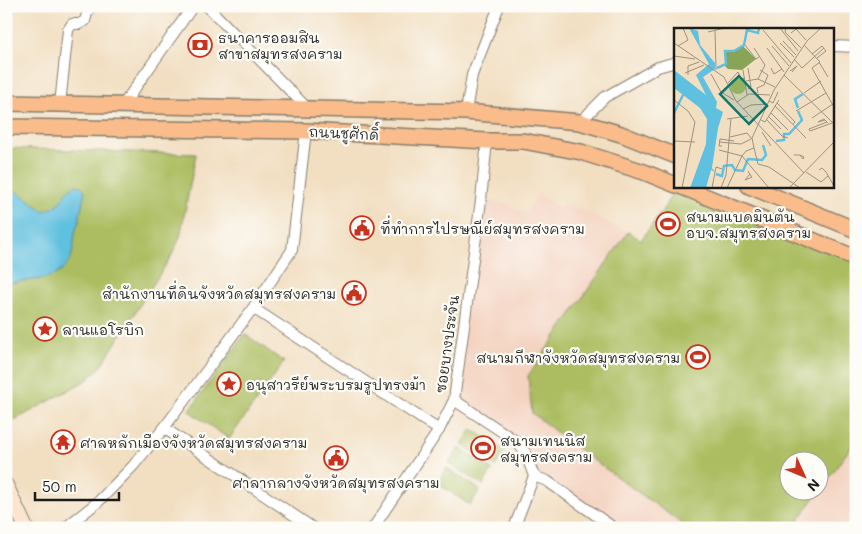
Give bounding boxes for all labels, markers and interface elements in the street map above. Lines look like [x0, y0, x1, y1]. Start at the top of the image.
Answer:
place label: ธนาคารออมสิน สาขาสมุทรสงคราม [218, 28, 342, 65]
inset map [674, 28, 834, 188]
bank icon: ธนาคารออมสิน สาขาสมุทรสงคราม [187, 32, 213, 58]
street label: ถนนชูศักดิ์ [308, 119, 380, 145]
place label: สนามแบดมินตัน อบจ.สมุทรสงคราม [686, 207, 811, 244]
sports icon: สนามแบดมินตัน อบจ.สมุทรสงคราม [655, 211, 681, 237]
public building icon: ที่ทำการไปรษณีย์สมุทรสงคราม [349, 215, 375, 241]
place label: ที่ทำการไปรษณีย์สมุทรสงคราม [380, 215, 585, 240]
place label: สำนักงานที่ดินจังหวัดสมุทรสงคราม [102, 280, 336, 305]
public building icon: สำนักงานที่ดินจังหวัดสมุทรสงคราม [341, 280, 367, 306]
street label: ซอยบางประจัน [431, 294, 463, 394]
place icon: ลานแอโรบิก [32, 316, 58, 342]
place label: ลานแอโรบิก [62, 320, 144, 339]
sports icon: สนามกีฬาจังหวัดสมุทรสงคราม [685, 344, 711, 370]
place label: สนามกีฬาจังหวัดสมุทรสงคราม [476, 348, 680, 369]
place icon: อนุสาวรีย์พระบรมรูปทรงม้า [216, 371, 242, 397]
place label: อนุสาวรีย์พระบรมรูปทรงม้า [246, 375, 426, 396]
temple icon: ศาลหลักเมืองจังหวัดสมุทรสงคราม [50, 429, 76, 455]
place label: สนามเทนนิส สมุทรสงคราม [500, 431, 592, 468]
place label: ศาลหลักเมืองจังหวัดสมุทรสงคราม [80, 433, 307, 454]
sports icon: สนามเทนนิส สมุทรสงคราม [470, 435, 496, 461]
public building icon: ศาลากลางจังหวัดสมุทรสงคราม [323, 445, 349, 471]
north arrow [780, 452, 830, 502]
scale bar [35, 469, 119, 501]
place label: ศาลากลางจังหวัดสมุทรสงคราม [232, 473, 440, 494]
text: N [803, 475, 824, 496]
text: 50 m [42, 476, 77, 496]

